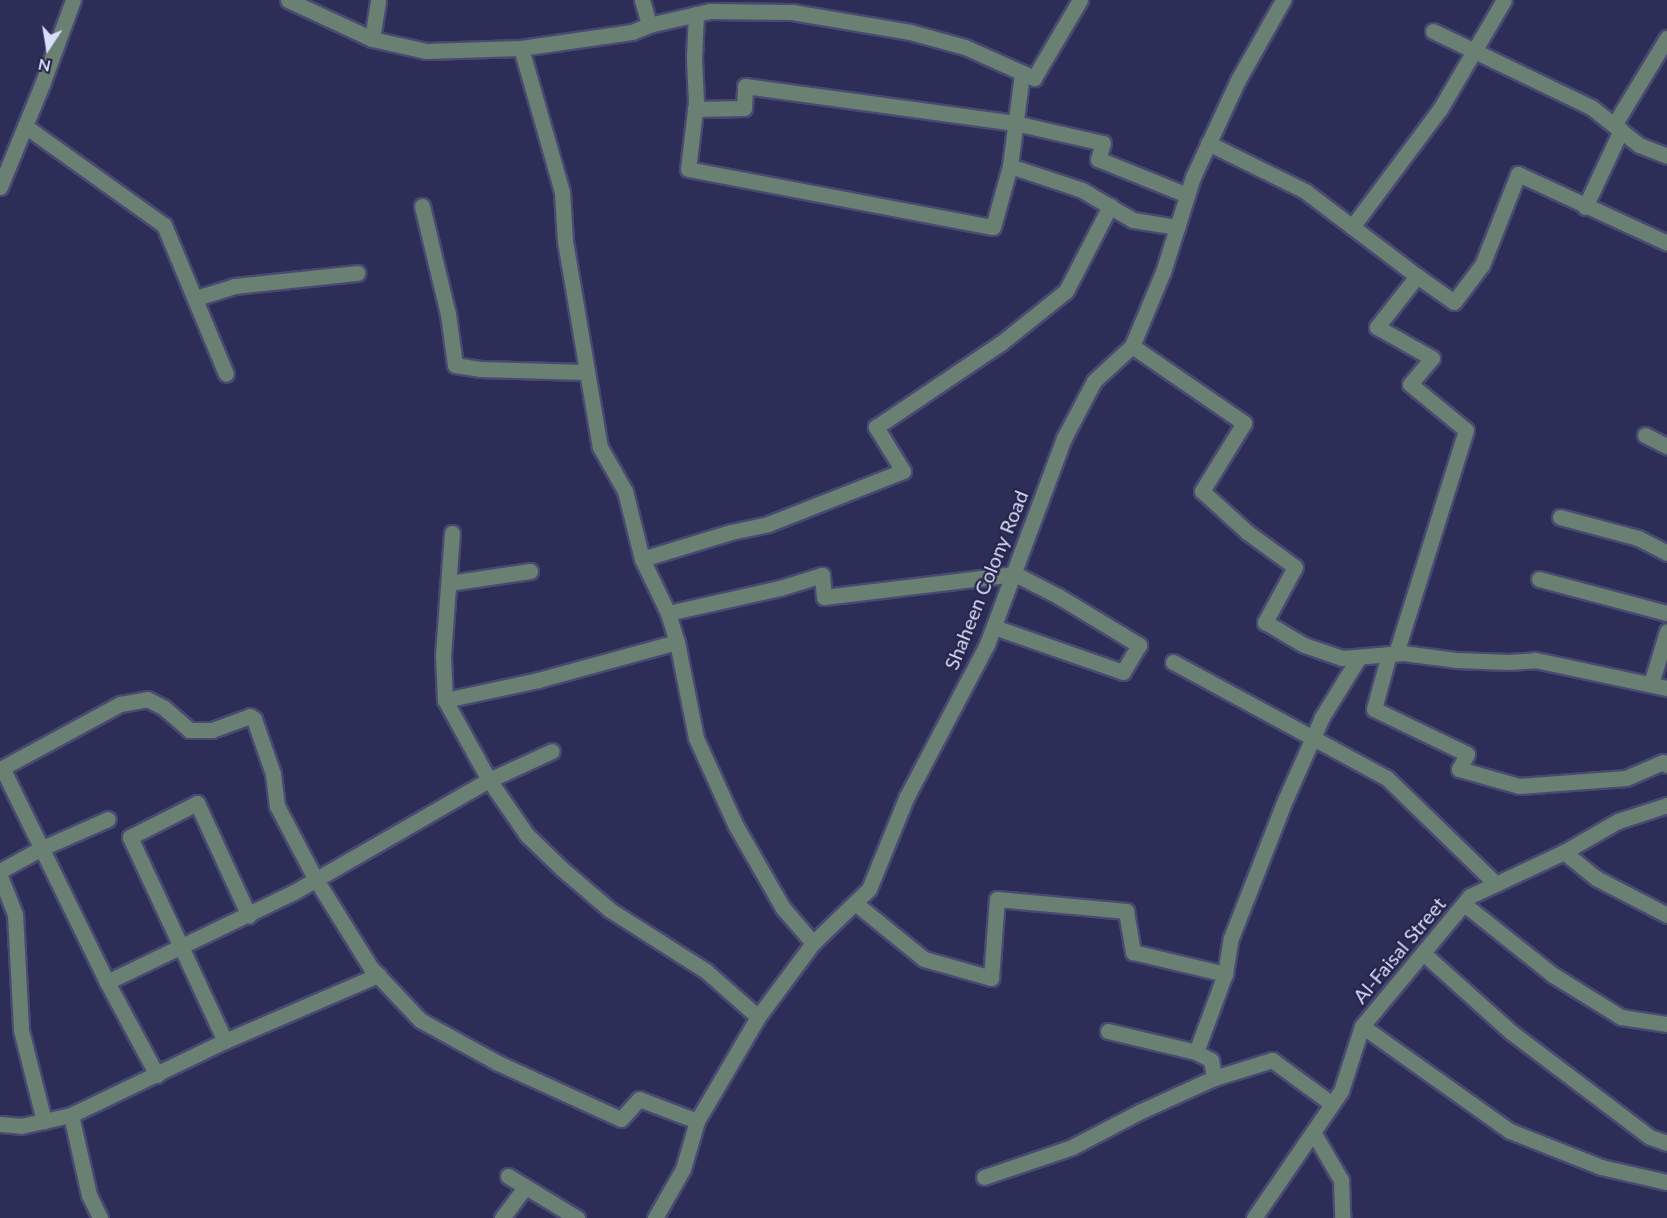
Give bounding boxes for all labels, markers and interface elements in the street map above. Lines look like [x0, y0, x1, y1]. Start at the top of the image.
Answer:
north arrow [18, 18, 78, 78]
text: N [36, 56, 52, 77]
street label: Shaheen Colony Road [939, 487, 1033, 673]
street label: Al-Faisal Street [1348, 892, 1450, 1008]

